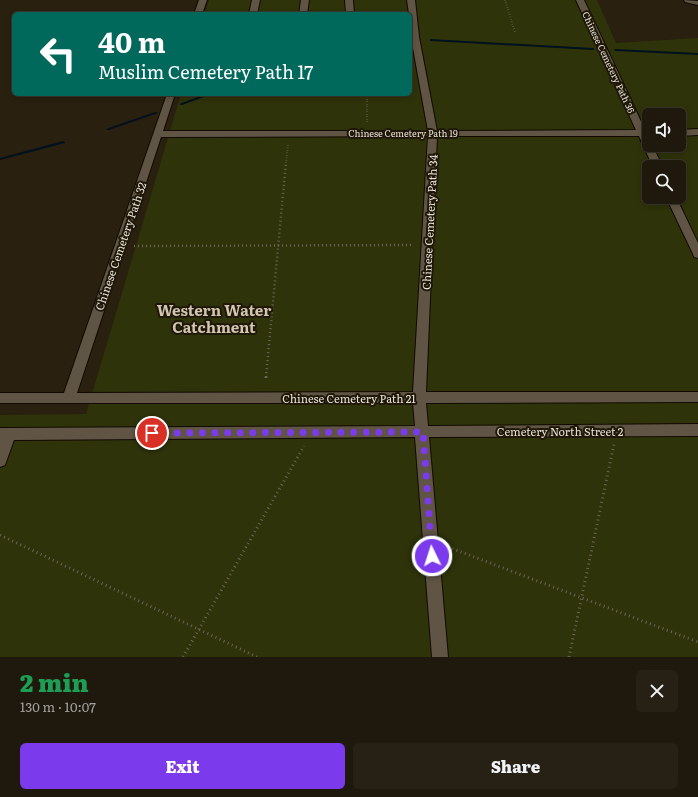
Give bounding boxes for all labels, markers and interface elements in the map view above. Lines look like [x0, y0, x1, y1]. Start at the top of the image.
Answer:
street label: Chinese Cemetery Path 36 [579, 9, 639, 115]
text: 40 m [98, 20, 166, 62]
icon: left [32, 28, 84, 80]
text: Muslim Cemetery Path 17 [98, 58, 313, 85]
map controls [642, 108, 686, 204]
button: sound [642, 108, 686, 152]
street label: Chinese Cemetery Path 19 [348, 126, 458, 140]
street label: Chinese Cemetery Path 34 [417, 154, 441, 290]
button: search [642, 160, 686, 204]
street label: Chinese Cemetery Path 32 [91, 179, 150, 312]
district label: Western Water Catchment [157, 298, 271, 338]
street label: Chinese Cemetery Path 21 [282, 390, 416, 406]
pin [135, 416, 169, 450]
icon: arrive [141, 422, 163, 444]
street label: Cemetery North Street 2 [497, 423, 624, 439]
position arrow [411, 535, 453, 577]
text: 2 min [20, 664, 89, 699]
button: close [636, 670, 678, 712]
text: 130 m · 10:07 [20, 697, 96, 716]
button: Exit [20, 743, 345, 789]
button: Share [353, 743, 678, 789]

